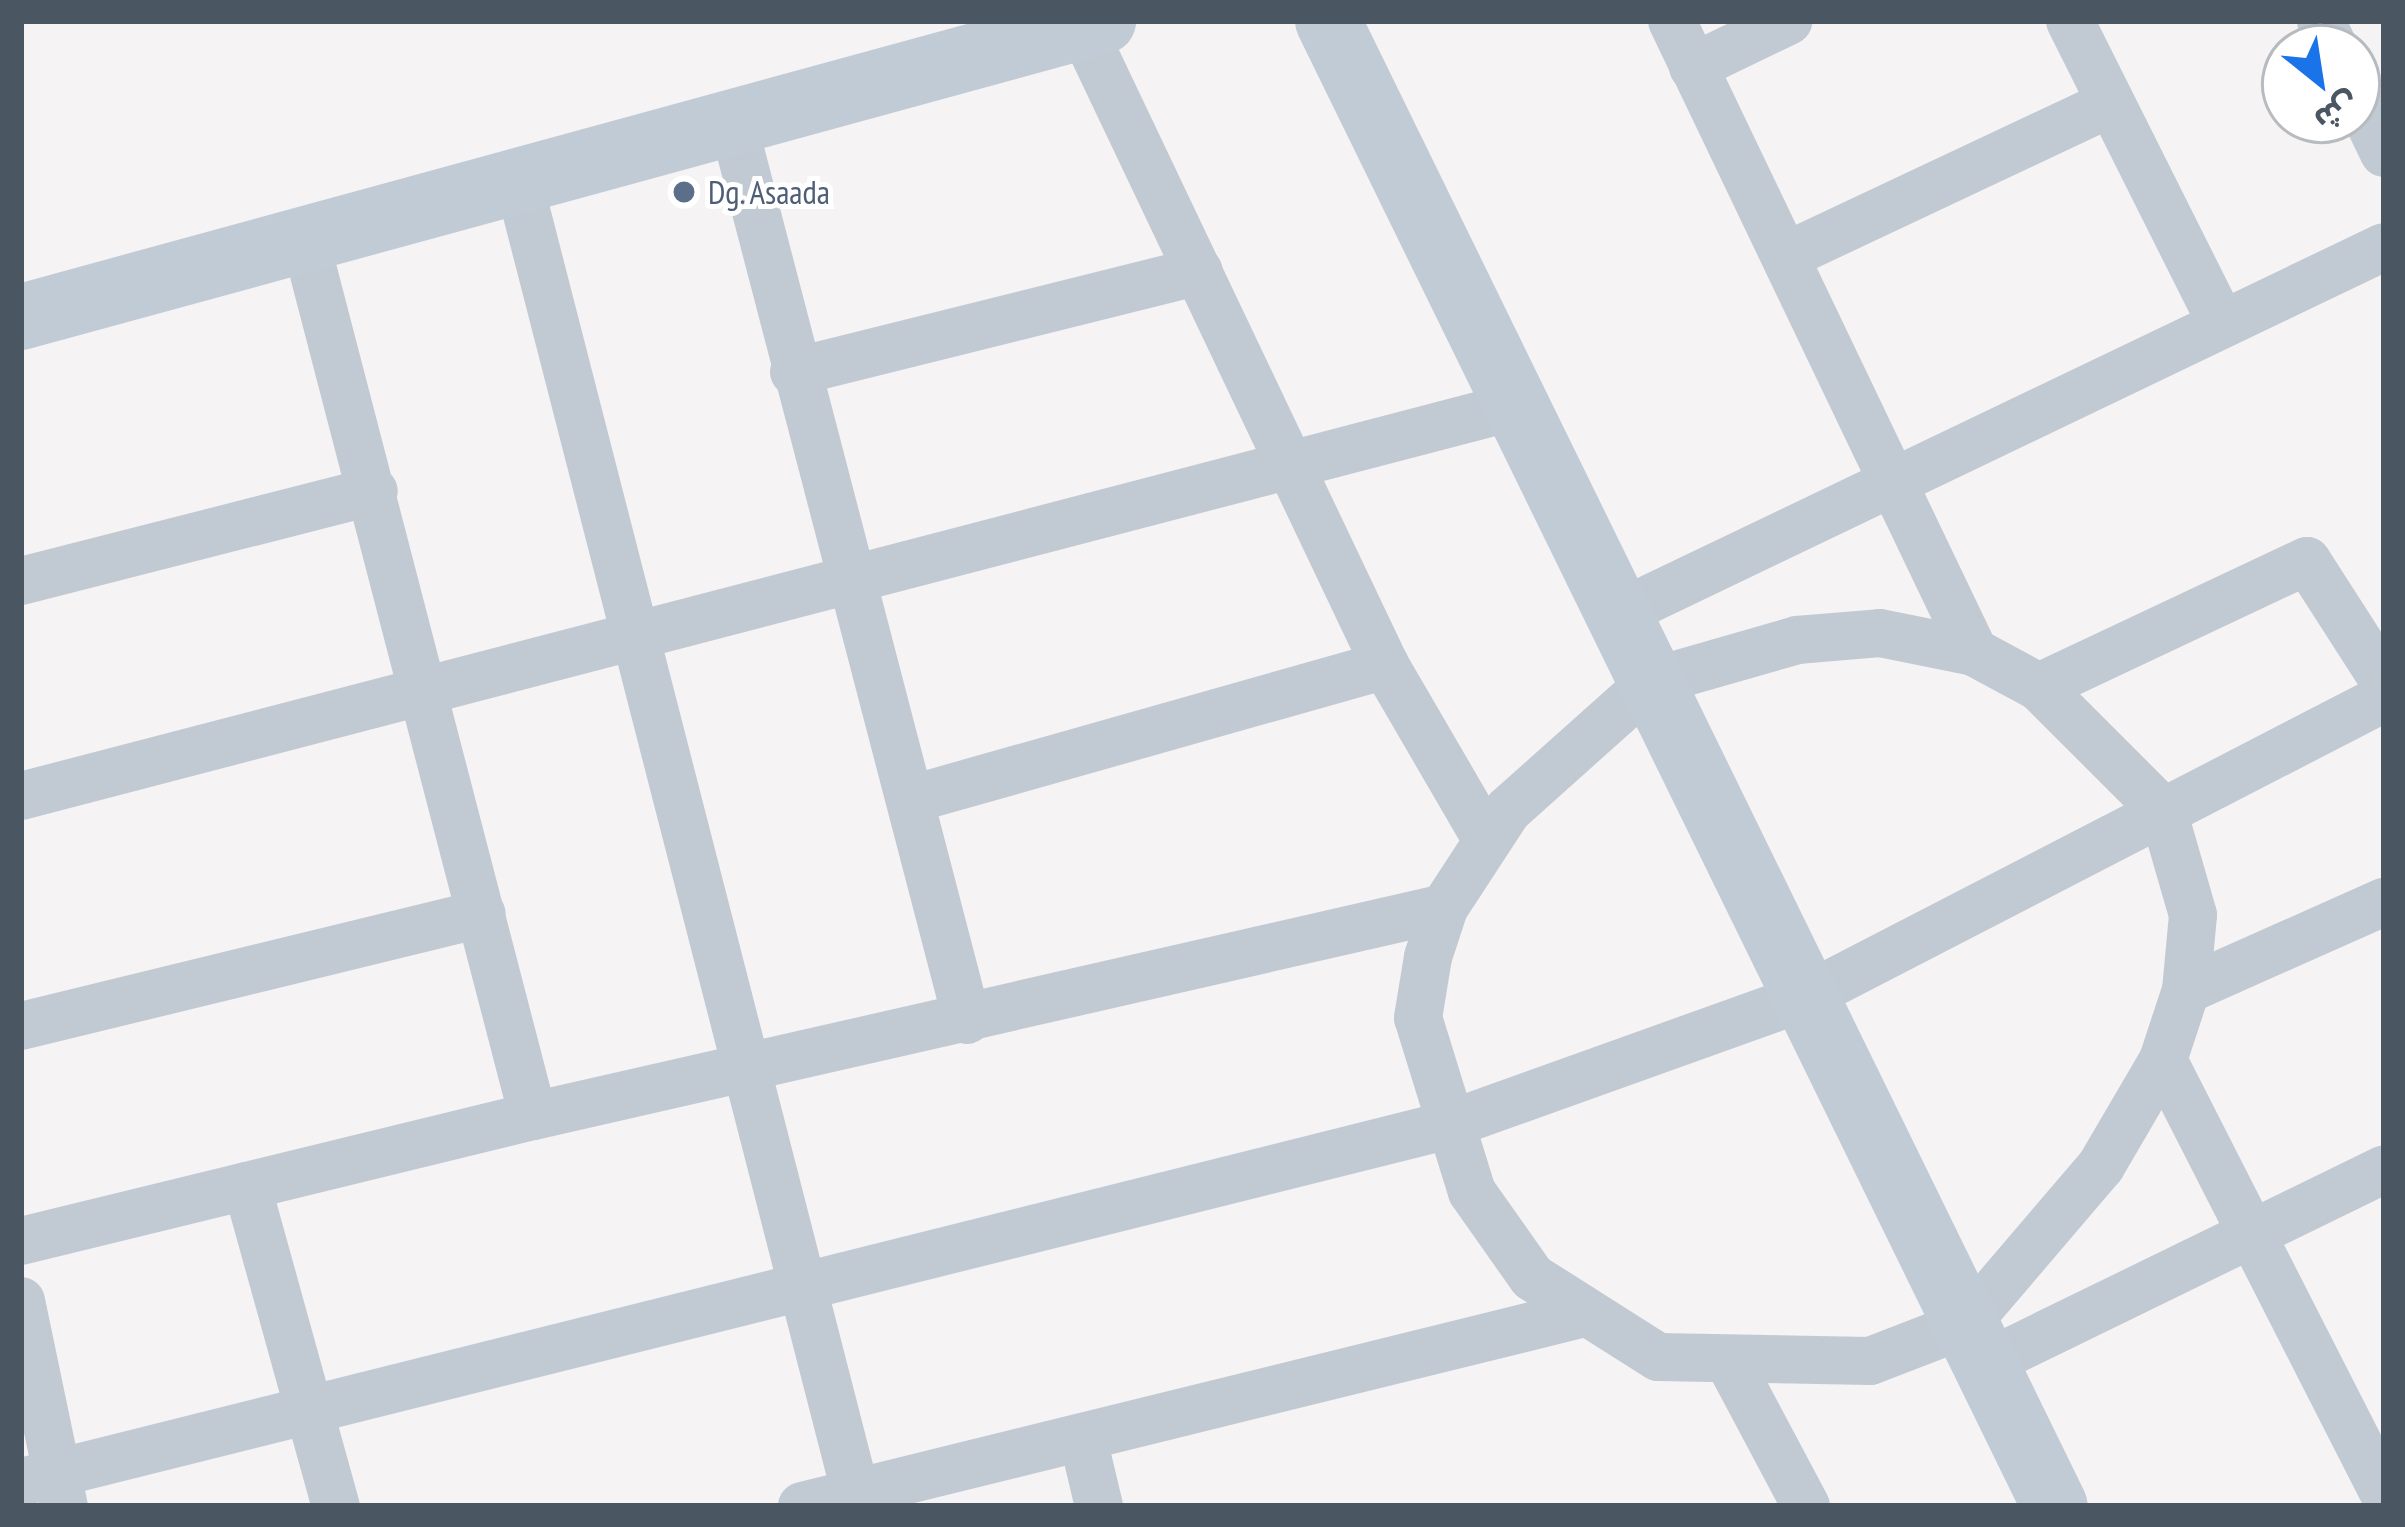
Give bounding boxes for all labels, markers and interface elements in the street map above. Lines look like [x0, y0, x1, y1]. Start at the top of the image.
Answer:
north arrow [2261, 24, 2381, 144]
text: ش [2307, 83, 2368, 143]
place label: Dg. Asaada [708, 172, 833, 212]
marker: Dg. Asaada [671, 179, 697, 205]

